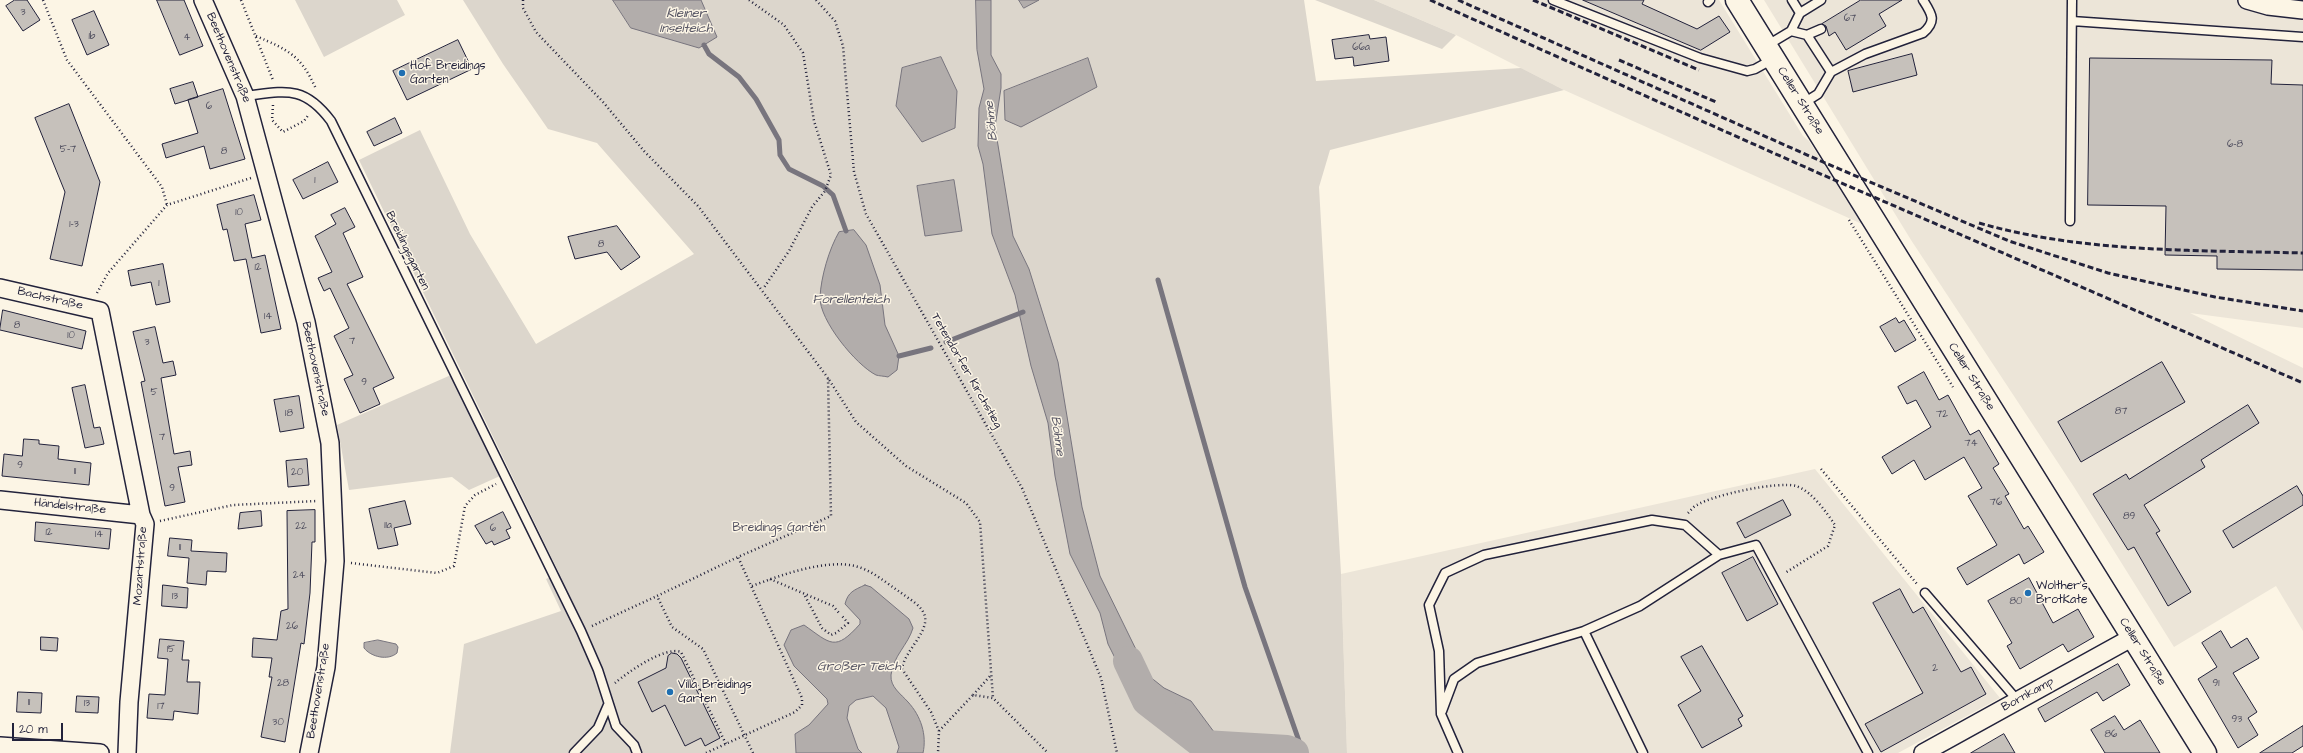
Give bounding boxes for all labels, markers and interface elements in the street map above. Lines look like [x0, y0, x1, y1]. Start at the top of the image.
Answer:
water label: Kleiner Inselteich [660, 6, 712, 37]
house number: 3 [20, 7, 26, 19]
street label: Beethovenstraße [203, 11, 253, 105]
house number: 67 [1844, 13, 1856, 25]
house number: 1b [89, 31, 95, 43]
house number: 4 [184, 32, 190, 44]
house number: 66a [1352, 42, 1370, 54]
place label: Hof Breidings Garten [410, 59, 486, 87]
street label: Celler Straße [1773, 65, 1827, 137]
marker: Hof Breidings Garten [397, 68, 407, 78]
water label: Böhme [982, 100, 1002, 142]
house number: 6 [206, 101, 212, 113]
house number: 6-8 [2227, 139, 2243, 151]
house number: 5-7 [60, 144, 76, 156]
house number: 8 [221, 146, 227, 158]
house number: 1 [314, 175, 316, 187]
house number: 10 [235, 207, 243, 219]
street label: Breidingsgarten [382, 209, 432, 293]
house number: 1-3 [69, 219, 79, 231]
house number: 8 [598, 239, 604, 251]
house number: 12 [254, 262, 262, 274]
house number: 1 [158, 278, 160, 290]
street label: Bachstraße [16, 284, 84, 314]
water label: Forellenteich [812, 292, 890, 308]
house number: 14 [264, 311, 272, 323]
street label: Tetendorfer Kirchstieg [927, 311, 1005, 431]
house number: 8 [14, 320, 20, 332]
street label: Beethovenstraße [298, 320, 332, 418]
house number: 10 [67, 330, 75, 342]
house number: 7 [349, 336, 355, 348]
house number: 3 [144, 337, 150, 349]
street label: Celler Straße [1944, 341, 1998, 413]
house number: 9 [361, 377, 367, 389]
house number: 5 [150, 387, 158, 399]
house number: 87 [2115, 406, 2127, 418]
house number: 18 [285, 408, 293, 420]
house number: 72 [1936, 409, 1948, 421]
water label: Böhme [1046, 415, 1068, 457]
house number: 7 [159, 432, 165, 444]
house number: 74 [1965, 438, 1977, 450]
house number: 9 [17, 460, 23, 472]
house number: 11 [74, 466, 76, 478]
house number: 20 [291, 467, 303, 479]
house number: 9 [169, 483, 175, 495]
street label: Händelstraße [33, 496, 107, 518]
house number: 76 [1990, 497, 2002, 509]
house number: 89 [2123, 511, 2135, 523]
house number: 11a [384, 520, 392, 532]
house number: 22 [295, 521, 307, 533]
park label: Breidings Garten [733, 521, 825, 535]
house number: 6 [490, 523, 496, 535]
street label: Mozartstraße [131, 526, 151, 606]
house number: 12 [45, 527, 53, 539]
house number: 14 [95, 529, 103, 541]
house number: 11 [179, 542, 181, 554]
house number: 24 [293, 570, 305, 582]
place label: Wolther's BrotKate [2036, 579, 2088, 607]
marker: Wolther's BrotKate [2023, 588, 2033, 598]
house number: 13 [172, 591, 178, 603]
house number: 80 [2010, 596, 2022, 608]
street label: Celler Straße [2115, 616, 2169, 688]
house number: 26 [286, 621, 298, 633]
street label: Beethovenstraße [304, 642, 334, 740]
house number: 15 [167, 644, 175, 656]
water label: Großer Teich [817, 659, 901, 675]
house number: 2 [1932, 663, 1938, 675]
street label: Bornkamp [1999, 675, 2057, 715]
house number: 28 [277, 678, 289, 690]
place label: Villa Breidings Garten [678, 678, 752, 706]
house number: 91 [2213, 678, 2219, 690]
marker: Villa Breidings Garten [665, 687, 675, 697]
house number: 11 [28, 697, 30, 709]
house number: 13 [84, 698, 90, 710]
house number: 17 [157, 701, 165, 713]
house number: 93 [2232, 714, 2242, 726]
scale bar [14, 715, 65, 741]
house number: 30 [272, 717, 284, 729]
text: 20 m [19, 721, 48, 738]
house number: 86 [2105, 729, 2117, 741]

